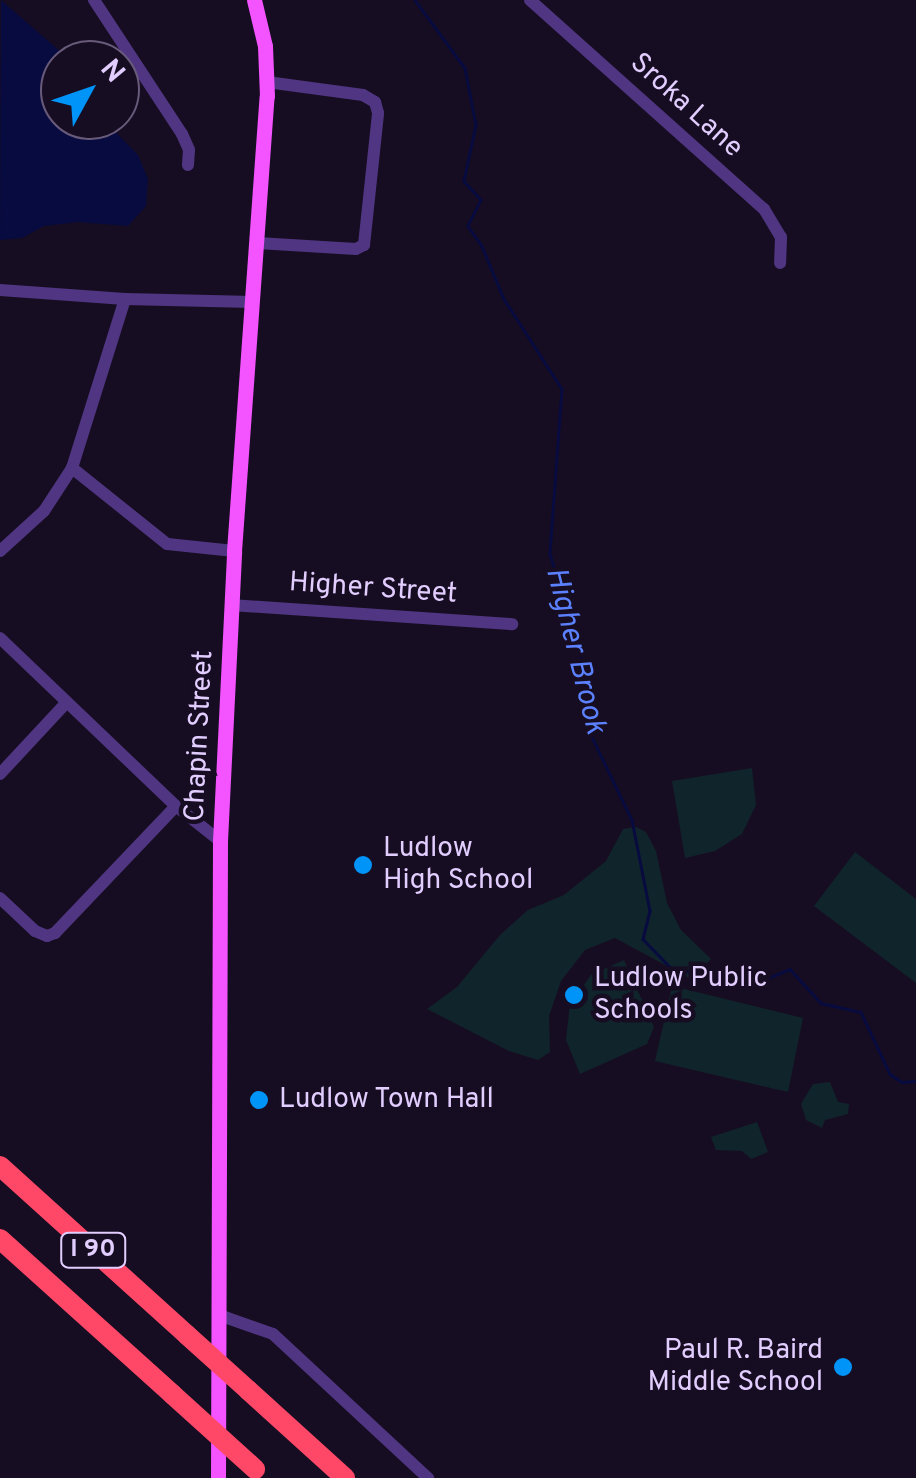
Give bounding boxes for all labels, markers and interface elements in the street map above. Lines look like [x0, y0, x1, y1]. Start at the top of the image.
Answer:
north arrow [40, 40, 140, 140]
street label: Sroka Lane [623, 47, 749, 165]
text: N [91, 53, 132, 91]
water label: Higher Brook [536, 564, 612, 738]
street label: Higher Street [288, 566, 458, 612]
street label: Chapin Street [179, 650, 221, 822]
place label: Ludlow High School [383, 832, 533, 898]
marker: Ludlow High School [352, 854, 374, 876]
place label: Ludlow Public Schools [594, 962, 767, 1028]
marker: Ludlow Public Schools [563, 984, 585, 1006]
place label: Ludlow Town Hall [279, 1083, 495, 1117]
marker: Ludlow Town Hall [248, 1089, 270, 1111]
road number: I 90 [58, 1230, 128, 1270]
place label: Paul R. Baird Middle School [647, 1334, 823, 1400]
marker: Paul R. Baird Middle School [832, 1356, 854, 1378]

